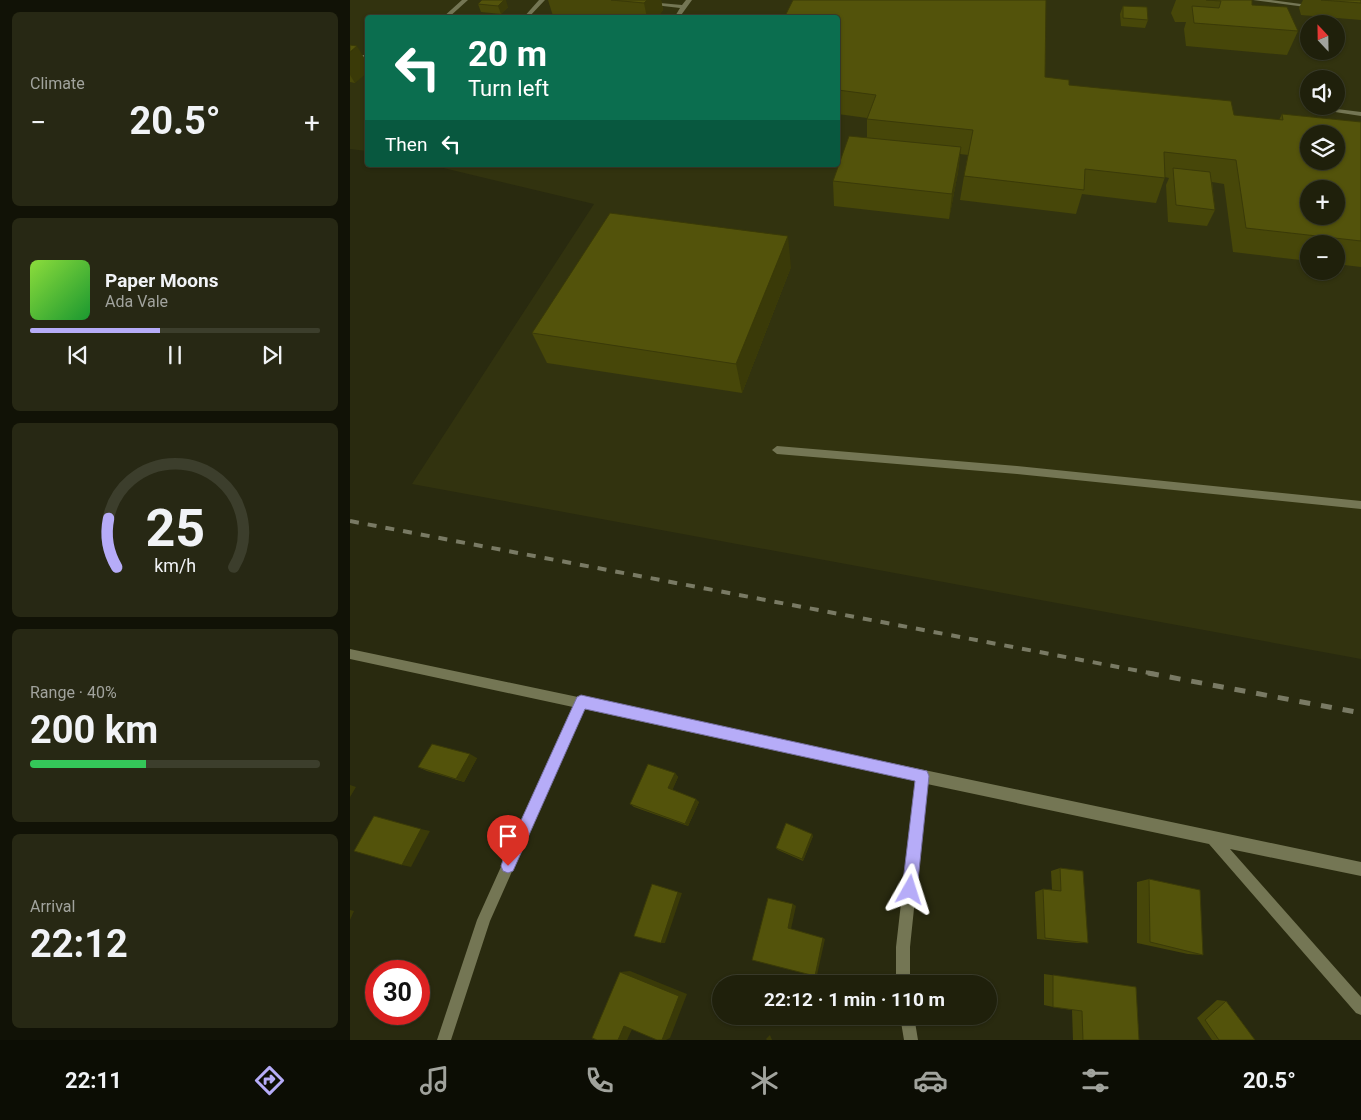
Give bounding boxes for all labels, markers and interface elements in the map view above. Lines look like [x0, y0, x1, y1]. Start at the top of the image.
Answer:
north arrow [1300, 15, 1345, 60]
map controls [1300, 15, 1345, 280]
text: 20 m [468, 34, 547, 75]
icon: left [385, 35, 450, 100]
button: sound [1300, 70, 1345, 115]
text: Climate [30, 74, 85, 93]
text: Turn left [468, 76, 549, 101]
text: 20.5° [129, 99, 221, 143]
text: − [30, 106, 46, 139]
text: + [304, 106, 320, 139]
button: layers [1300, 125, 1345, 170]
icon: left [437, 130, 465, 158]
text: Then [385, 133, 427, 156]
button: + [1300, 180, 1345, 225]
button: − [1300, 235, 1345, 280]
text: Paper Moons [105, 269, 218, 292]
text: Ada Vale [105, 292, 168, 311]
icon: previous [64, 341, 92, 369]
icon: pause [161, 341, 189, 369]
icon: next [258, 341, 286, 369]
text: 25 [145, 498, 205, 559]
text: km/h [154, 555, 196, 576]
text: Range · 40% [30, 683, 117, 702]
text: 200 km [30, 708, 158, 752]
pin [487, 815, 529, 866]
icon: arrive [494, 822, 522, 850]
position arrow [883, 863, 935, 915]
text: Arrival [30, 897, 75, 916]
text: 22:12 [30, 922, 128, 966]
speed limit sign: 30 [365, 960, 430, 1025]
text: 22:12 · 1 min · 110 m [764, 988, 945, 1011]
icon: directions [252, 1063, 287, 1098]
icon: music [417, 1063, 452, 1098]
icon: phone [582, 1063, 617, 1098]
icon: climate [747, 1063, 782, 1098]
icon: car [913, 1063, 948, 1098]
icon: filters [1078, 1063, 1113, 1098]
text: 22:11 [65, 1068, 122, 1093]
text: 20.5° [1243, 1068, 1296, 1093]

